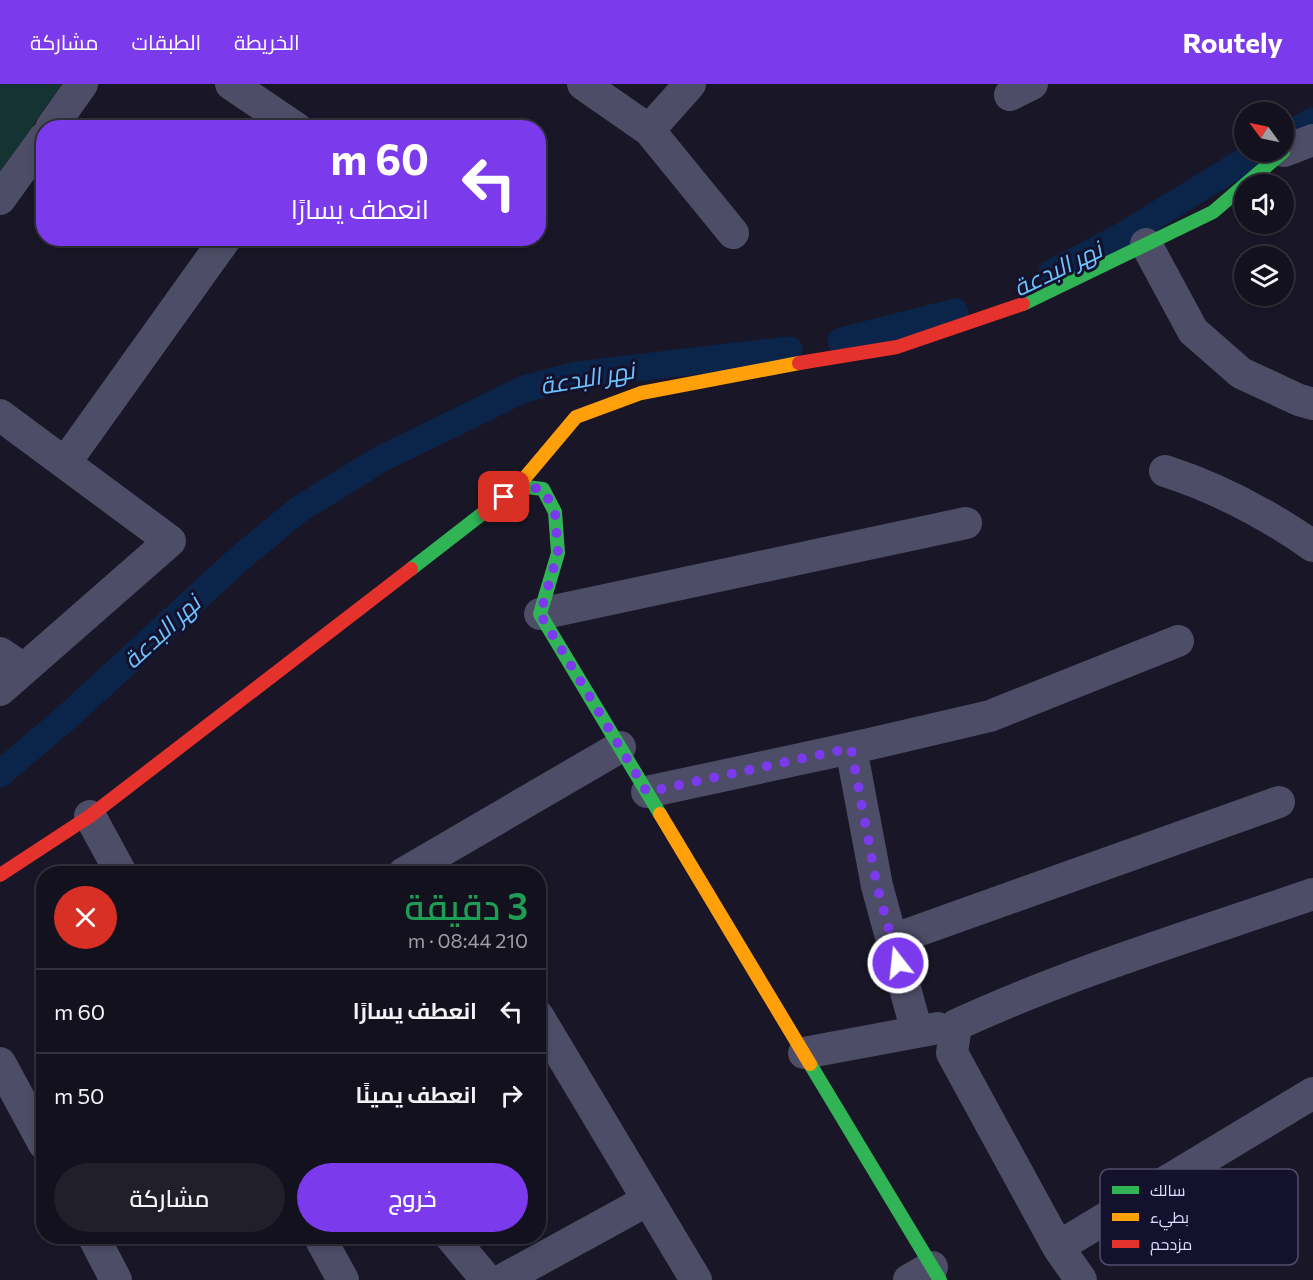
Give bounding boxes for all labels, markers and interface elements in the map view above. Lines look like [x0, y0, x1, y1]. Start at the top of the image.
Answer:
text: Routely [1182, 25, 1283, 59]
text: مشاركة [30, 29, 99, 54]
text: الطبقات [132, 29, 201, 54]
text: الخريطة [234, 29, 300, 54]
north arrow [1234, 102, 1294, 162]
map controls [1234, 102, 1294, 306]
text: 60 m [330, 132, 429, 184]
icon: left [450, 144, 528, 222]
button: sound [1234, 174, 1294, 234]
text: انعطف يسارًا [291, 192, 429, 225]
water label: نهر البدعة [1008, 233, 1109, 303]
button: layers [1234, 246, 1294, 306]
water label: نهر البدعة [538, 354, 639, 401]
pin [478, 471, 529, 522]
icon: arrive [487, 480, 520, 513]
water label: نهر البدعة [116, 586, 208, 675]
text: 3 دقيقة [404, 883, 528, 927]
button: close [54, 886, 117, 949]
text: 210 m · 08:44 [408, 928, 528, 952]
position arrow [866, 931, 930, 995]
icon: left [495, 995, 528, 1028]
text: انعطف يسارًا [353, 997, 477, 1024]
text: 60 m [54, 998, 105, 1025]
icon: right [495, 1079, 528, 1112]
text: انعطف يمينًا [356, 1081, 477, 1108]
text: 50 m [54, 1082, 104, 1109]
button: مشاركة [54, 1163, 285, 1232]
button: خروج [297, 1163, 528, 1232]
legend [1100, 1169, 1298, 1265]
text: سالك [1150, 1180, 1185, 1199]
text: بطيء [1150, 1207, 1189, 1231]
text: مزدحم [1150, 1234, 1192, 1256]

